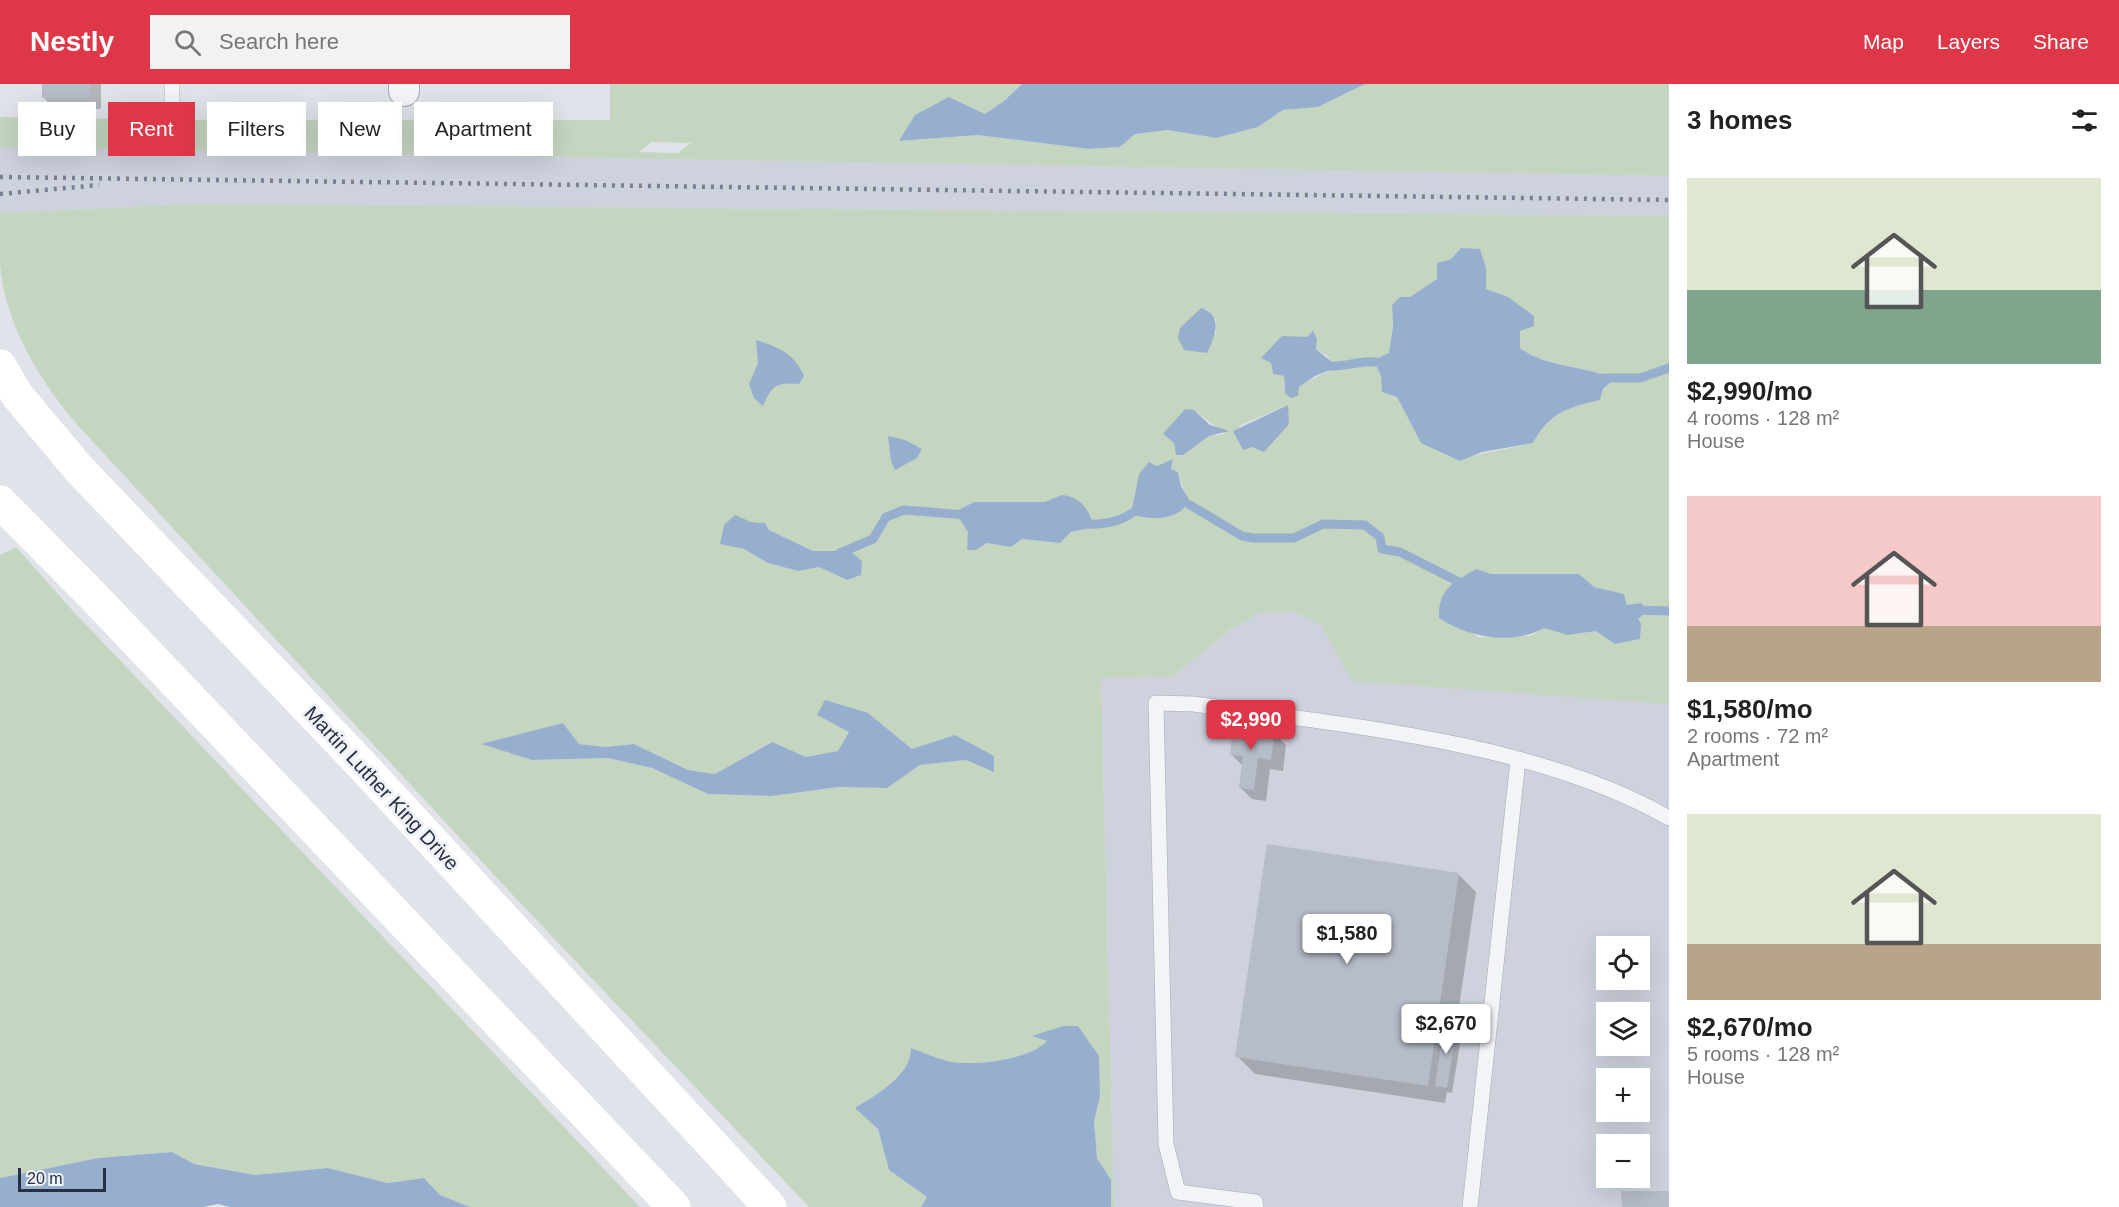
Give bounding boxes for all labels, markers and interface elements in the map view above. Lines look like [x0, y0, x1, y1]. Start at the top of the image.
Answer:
search box [150, 15, 570, 69]
text: Nestly [30, 26, 114, 57]
icon: search [171, 26, 204, 59]
text: Search here [219, 29, 339, 54]
text: Map [1863, 30, 1904, 53]
text: Layers [1937, 30, 2000, 53]
text: Share [2033, 30, 2089, 53]
chip: Buy [18, 102, 96, 156]
chip: Rent [108, 102, 195, 156]
chip: Filters [207, 102, 306, 156]
chip: New [318, 102, 402, 156]
chip: Apartment [414, 102, 553, 156]
icon: filters [2068, 104, 2101, 137]
text: 3 homes [1687, 105, 1793, 135]
icon: home [1840, 217, 1948, 325]
text: $2,990/mo [1687, 376, 1813, 406]
text: 4 rooms · 128 m² [1687, 407, 1839, 429]
text: House [1687, 430, 1745, 452]
icon: home [1840, 535, 1948, 643]
text: $1,580/mo [1687, 694, 1813, 724]
pin: $2,990 [1202, 700, 1300, 751]
street label: Martin Luther King Drive [300, 702, 464, 874]
text: $2,990 [1220, 708, 1282, 730]
text: 2 rooms · 72 m² [1687, 725, 1828, 747]
text: Apartment [1687, 748, 1779, 770]
icon: home [1840, 853, 1948, 961]
pin: $1,580 [1298, 914, 1396, 965]
text: $1,580 [1316, 922, 1378, 944]
map controls [1596, 936, 1650, 1188]
button: locate [1596, 936, 1650, 990]
button: layers [1596, 1002, 1650, 1056]
pin: $2,670 [1397, 1004, 1495, 1055]
text: $2,670 [1415, 1012, 1477, 1034]
text: $2,670/mo [1687, 1012, 1813, 1042]
text: 5 rooms · 128 m² [1687, 1043, 1839, 1065]
text: House [1687, 1066, 1745, 1088]
button: + [1596, 1068, 1650, 1122]
button: − [1596, 1134, 1650, 1188]
scale bar [18, 1165, 106, 1192]
text: 20 m [27, 1170, 63, 1187]

